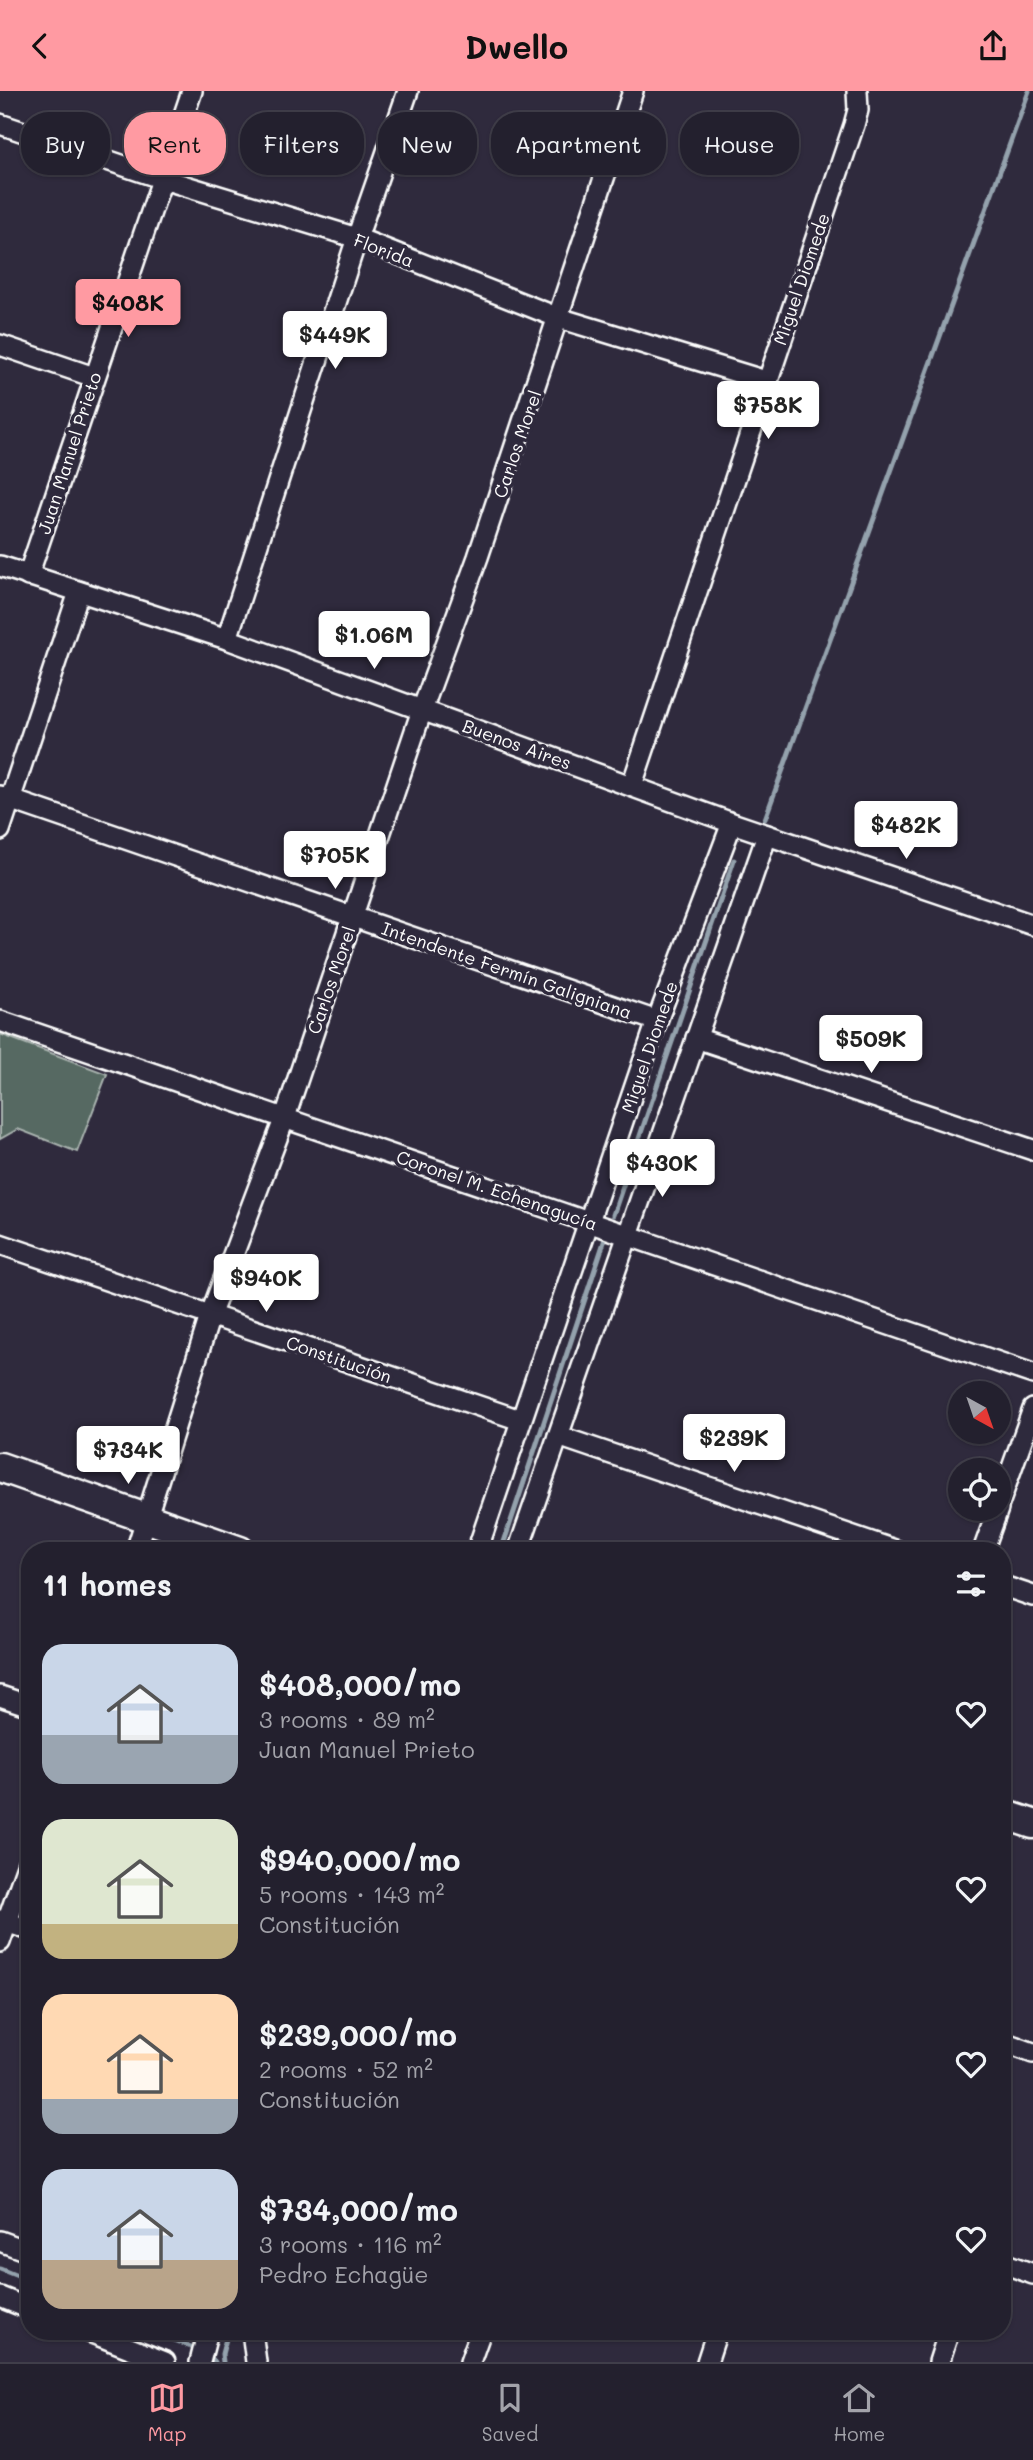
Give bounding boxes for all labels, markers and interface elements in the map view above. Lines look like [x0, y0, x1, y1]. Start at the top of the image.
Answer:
text: Dwello [465, 25, 568, 67]
icon: back [21, 27, 59, 65]
icon: share [974, 27, 1012, 65]
chip: Buy [21, 112, 110, 175]
chip: Rent [124, 112, 226, 175]
chip: Filters [240, 112, 364, 175]
chip: New [378, 112, 477, 175]
chip: Apartment [491, 112, 666, 175]
chip: House [680, 112, 799, 175]
street label: Miguel Diomede [767, 210, 835, 348]
street label: Florida [351, 228, 417, 272]
pin: $408K [79, 279, 177, 339]
text: $408K [92, 287, 164, 317]
pin: $449K [286, 311, 384, 371]
text: $449K [299, 319, 371, 349]
street label: Juan Manuel Prieto [32, 369, 107, 537]
pin: $758K [719, 381, 817, 441]
street label: Carlos Morel [487, 387, 547, 501]
text: $758K [733, 389, 803, 419]
pin: $1.06M [317, 611, 431, 671]
text: $1.06M [335, 619, 413, 649]
street label: Buenos Aires [459, 713, 575, 775]
pin: $482K [857, 801, 955, 861]
text: $482K [870, 809, 942, 839]
pin: $705K [286, 831, 384, 891]
text: $705K [300, 839, 370, 869]
street label: Intendente Fermín Galigniana [379, 916, 635, 1024]
street label: Carlos Morel [301, 923, 361, 1037]
street label: Miguel Diomede [615, 978, 683, 1116]
pin: $509K [822, 1016, 920, 1075]
text: $509K [835, 1023, 907, 1053]
pin: $430K [613, 1139, 711, 1199]
street label: Coronel M. Echenagucía [393, 1144, 601, 1236]
text: $430K [626, 1147, 698, 1177]
pin: $940K [217, 1255, 315, 1314]
text: $940K [230, 1262, 302, 1292]
street label: Constitución [283, 1330, 395, 1388]
north arrow [948, 1381, 1012, 1444]
map controls [948, 1381, 1011, 1521]
pin: $239K [685, 1415, 783, 1474]
text: $239K [699, 1422, 769, 1452]
pin: $734K [79, 1427, 177, 1486]
text: $734K [93, 1434, 163, 1464]
button: locate [948, 1458, 1011, 1521]
text: 11 homes [42, 1564, 172, 1604]
icon: filters [952, 1565, 990, 1603]
text: $408,000/mo [259, 1664, 461, 1704]
icon: home [98, 1672, 182, 1756]
icon: heart [952, 1695, 990, 1733]
text: 3 rooms · 89 m² [259, 1704, 435, 1734]
text: Juan Manuel Prieto [259, 1734, 475, 1764]
text: $940,000/mo [259, 1839, 461, 1879]
icon: home [98, 1847, 182, 1931]
icon: heart [952, 1870, 990, 1908]
text: 5 rooms · 143 m² [259, 1879, 445, 1909]
text: Constitución [259, 1909, 400, 1939]
text: $239,000/mo [259, 2014, 457, 2054]
icon: home [98, 2022, 182, 2106]
icon: heart [952, 2045, 990, 2083]
text: 2 rooms · 52 m² [259, 2054, 433, 2084]
text: Constitución [259, 2084, 400, 2114]
text: $734,000/mo [259, 2189, 458, 2229]
icon: home [98, 2197, 182, 2281]
icon: heart [952, 2220, 990, 2258]
text: 3 rooms · 116 m² [259, 2229, 442, 2259]
text: Pedro Echagüe [259, 2259, 429, 2289]
tab: Map [148, 2379, 186, 2446]
tab: Saved [482, 2379, 538, 2446]
tab: Home [834, 2379, 885, 2446]

